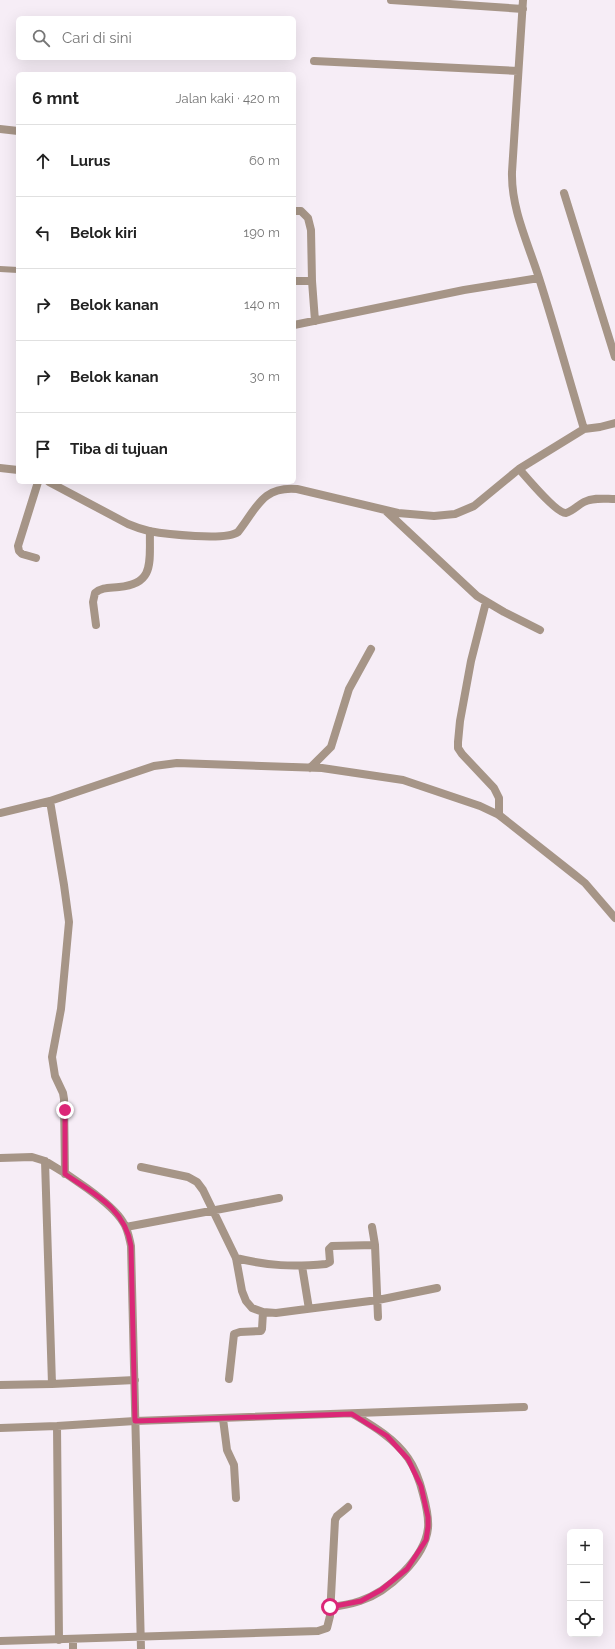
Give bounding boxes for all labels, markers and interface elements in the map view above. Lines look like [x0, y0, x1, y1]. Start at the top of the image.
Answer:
search box [16, 16, 296, 60]
icon: search [30, 27, 52, 49]
text: Cari di sini [62, 29, 132, 47]
text: 6 mnt [32, 88, 79, 108]
text: Jalan kaki · 420 m [175, 91, 280, 106]
icon: ahead [32, 150, 54, 172]
text: Lurus [70, 152, 111, 170]
text: 60 m [249, 153, 280, 168]
icon: left [32, 222, 54, 244]
text: Belok kiri [70, 224, 137, 242]
text: 190 m [244, 225, 280, 240]
icon: right [32, 294, 54, 316]
text: Belok kanan [70, 296, 159, 314]
text: 140 m [244, 297, 280, 312]
icon: right [32, 366, 54, 388]
text: Belok kanan [70, 368, 159, 386]
text: 30 m [250, 369, 280, 384]
icon: arrive [32, 438, 54, 460]
text: Tiba di tujuan [70, 440, 168, 458]
route end [56, 1101, 74, 1119]
map controls [567, 1529, 603, 1637]
button: + [567, 1529, 603, 1565]
button: − [567, 1565, 603, 1601]
route start [321, 1598, 339, 1616]
button: locate [567, 1601, 603, 1637]

